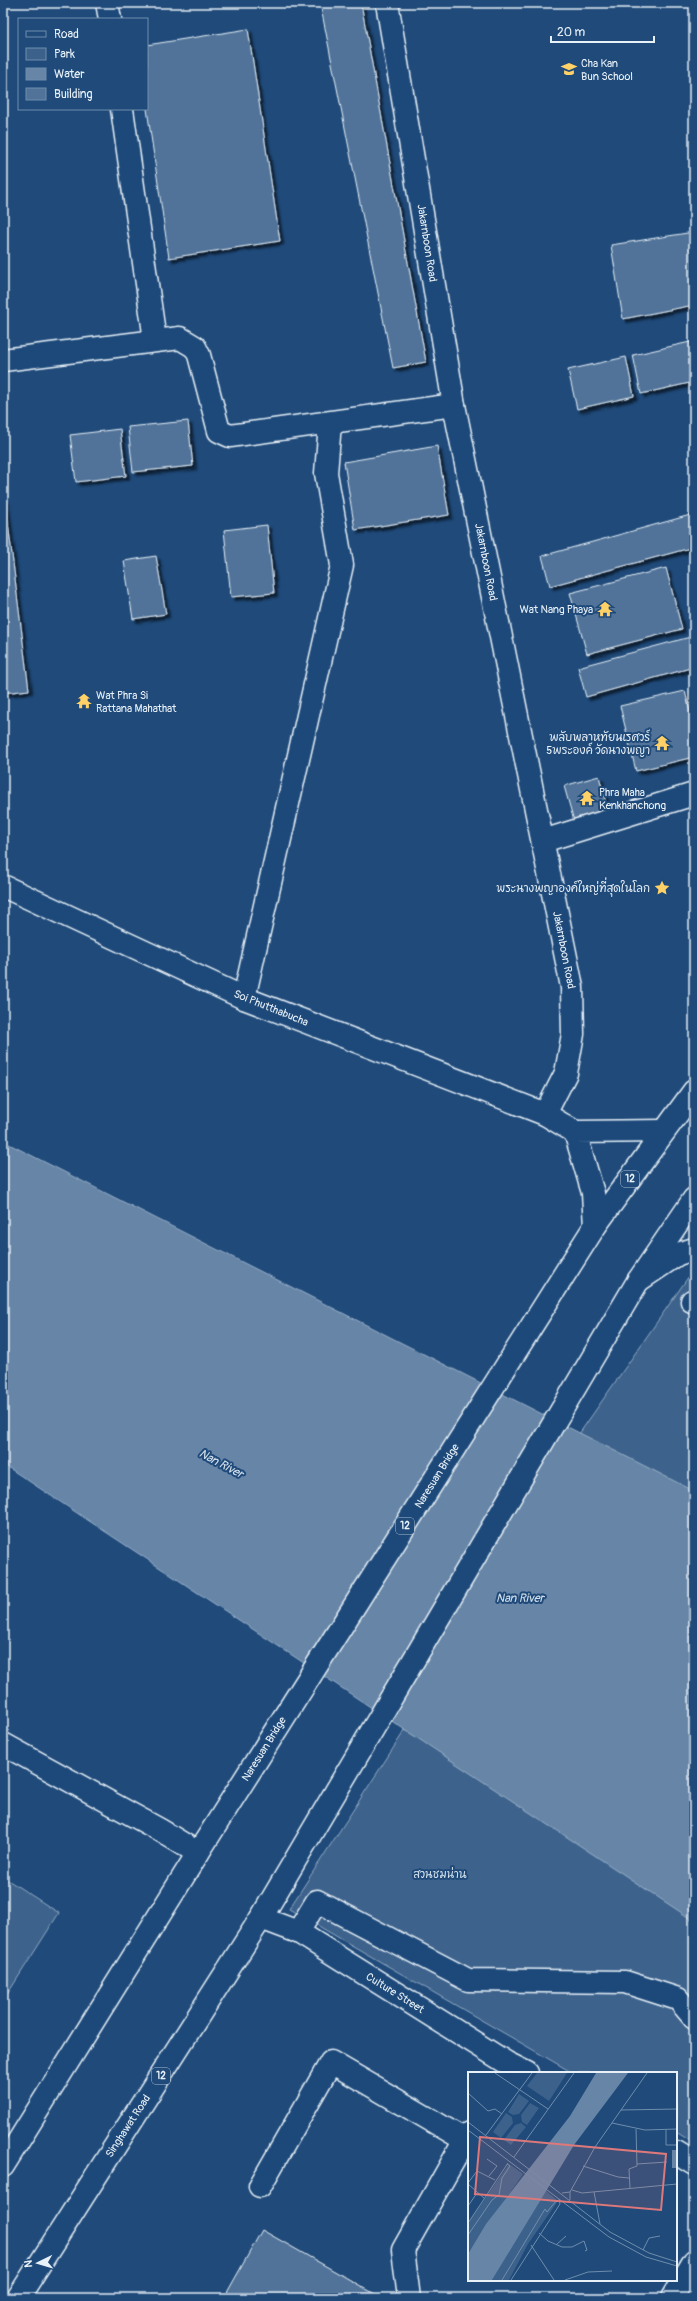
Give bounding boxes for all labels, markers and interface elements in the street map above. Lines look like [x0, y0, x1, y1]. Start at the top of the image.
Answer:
legend [18, 18, 148, 110]
scale bar [551, 18, 654, 44]
text: 20 m [557, 25, 586, 40]
text: Road [54, 27, 79, 42]
text: Park [54, 47, 75, 62]
place label: Cha Kan Bun School [581, 57, 633, 83]
school or university icon: Cha Kan Bun School [560, 60, 578, 78]
text: Water [54, 67, 85, 82]
text: Building [54, 87, 93, 102]
street label: Jakarnboon Road [414, 203, 440, 283]
street label: Jakarnboon Road [472, 522, 500, 602]
temple icon: Wat Nang Phaya [596, 600, 614, 618]
place label: Wat Nang Phaya [519, 603, 593, 616]
place label: Wat Phra Si Rattana Mahathat [96, 689, 177, 715]
temple icon: Wat Phra Si Rattana Mahathat [75, 692, 93, 710]
place label: พลับพลาหทัยนเรศวร์ 5พระองค์ วัดนางพญา [546, 729, 650, 757]
temple icon: พลับพลาหทัยนเรศวร์ 5พระองค์ วัดนางพญา [653, 734, 671, 752]
place label: Phra Maha Kenkhanchong [599, 786, 667, 812]
temple icon: Phra Maha Kenkhanchong [578, 789, 596, 807]
place label: พระนางพญาองค์ใหญ่ที่สุดในโลก [496, 877, 650, 897]
place icon: พระนางพญาองค์ใหญ่ที่สุดในโลก [653, 879, 671, 897]
street label: Jakarnboon Road [550, 910, 578, 990]
street label: Soi Phutthabucha [232, 987, 310, 1029]
road number: 12 [621, 1171, 639, 1187]
street label: Naresuan Bridge [412, 1441, 462, 1511]
water label: Nan River [196, 1446, 247, 1483]
road number: 12 [396, 1518, 414, 1534]
water label: Nan River [496, 1591, 546, 1606]
street label: Naresuan Bridge [239, 1714, 289, 1784]
park label: สวนชมน่าน [413, 1866, 467, 1881]
street label: Culture Street [363, 1970, 427, 2016]
road number: 12 [152, 2068, 170, 2084]
inset map [468, 2072, 677, 2281]
street label: Singhawat Road [103, 2092, 153, 2160]
north arrow [18, 2243, 58, 2283]
text: N [22, 2259, 35, 2268]

